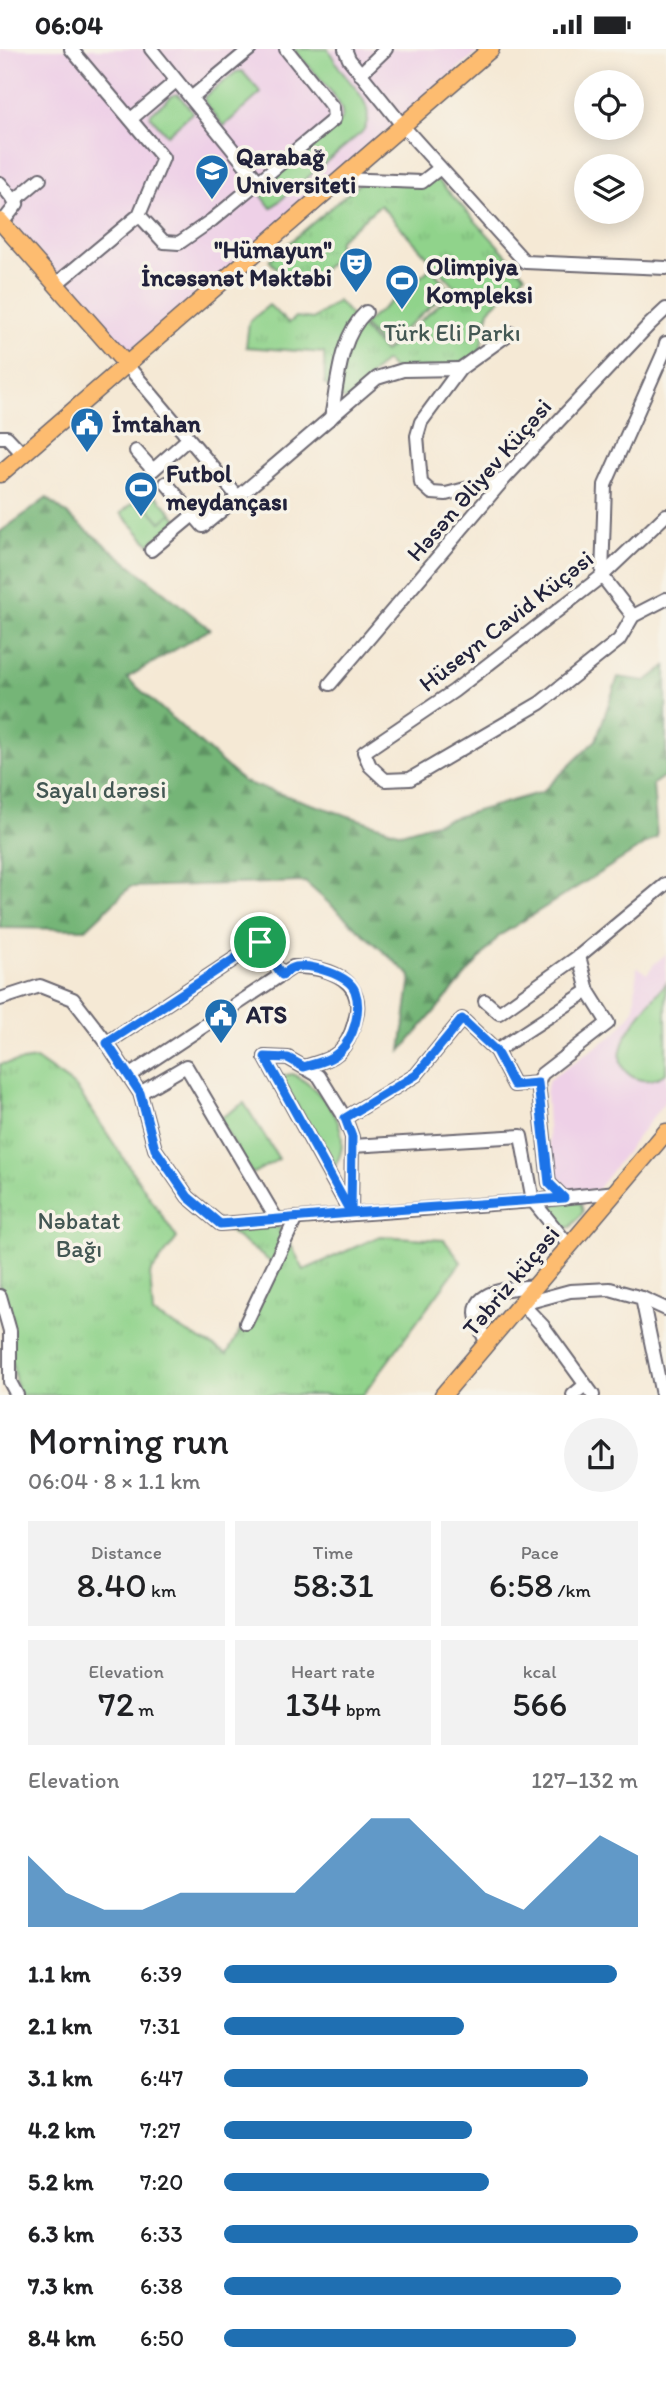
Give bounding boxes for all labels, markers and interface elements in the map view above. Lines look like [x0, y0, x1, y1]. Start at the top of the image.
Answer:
text: 06:04 [35, 9, 103, 41]
map controls [574, 70, 644, 224]
button: locate [574, 70, 644, 140]
place label: Qarabağ Universiteti [236, 142, 356, 199]
school or university icon: Qarabağ Universiteti [193, 152, 231, 201]
button: layers [574, 154, 644, 224]
place label: "Hümayun" İncəsənət Məktəbi [141, 235, 332, 292]
theatre icon: "Hümayun" İncəsənət Məktəbi [337, 245, 375, 294]
place label: Olimpiya Kompleksi [426, 252, 533, 310]
sports icon: Olimpiya Kompleksi [383, 262, 421, 311]
park label: Türk Eli Parkı [383, 318, 521, 347]
street label: Həsən Əliyev Küçəsi [400, 392, 557, 567]
public building icon: İmtahan [68, 405, 106, 454]
place label: İmtahan [112, 409, 201, 438]
place label: Futbol meydançası [165, 459, 288, 517]
sports icon: Futbol meydançası [122, 469, 160, 518]
street label: Hüseyn Cavid Küçəsi [413, 544, 599, 698]
park label: Sayalı dərəsi [36, 775, 166, 804]
pin [230, 912, 290, 972]
icon: arrive [241, 923, 279, 961]
public building icon: ATS [202, 996, 240, 1045]
place label: ATS [245, 1000, 287, 1029]
park label: Nəbatat Bağı [38, 1206, 120, 1263]
street label: Təbriz küçəsi [456, 1220, 565, 1342]
text: Morning run [28, 1418, 229, 1464]
button: share [564, 1418, 638, 1492]
text: 06:04 · 8 × 1.1 km [28, 1467, 201, 1495]
text: Distance [91, 1541, 162, 1564]
text: Time [313, 1541, 353, 1564]
text: Pace [521, 1541, 559, 1564]
text: 8.40 [76, 1564, 147, 1606]
text: 58:31 [292, 1564, 374, 1606]
text: 6:58 [489, 1564, 553, 1606]
text: km [147, 1579, 176, 1602]
text: /km [553, 1579, 591, 1602]
text: Elevation [89, 1660, 164, 1683]
text: Heart rate [291, 1660, 375, 1683]
text: kcal [523, 1660, 557, 1683]
text: 72 [98, 1683, 134, 1725]
text: 134 [285, 1683, 341, 1725]
text: 566 [512, 1683, 567, 1725]
text: m [134, 1698, 154, 1721]
text: bpm [341, 1698, 381, 1721]
text: Elevation [28, 1766, 119, 1794]
text: 127–132 m [531, 1766, 638, 1794]
text: 1.1 km [28, 1960, 91, 1988]
text: 6:39 [140, 1960, 182, 1988]
text: 2.1 km [28, 2012, 92, 2040]
text: 7:31 [140, 2012, 180, 2040]
text: 3.1 km [28, 2064, 92, 2092]
text: 6:47 [140, 2064, 183, 2092]
text: 4.2 km [28, 2116, 95, 2144]
text: 7:27 [140, 2116, 181, 2144]
text: 5.2 km [28, 2168, 93, 2196]
text: 7:20 [140, 2168, 183, 2196]
text: 6.3 km [28, 2220, 94, 2248]
text: 6:33 [140, 2220, 183, 2248]
text: 7.3 km [28, 2272, 93, 2300]
text: 6:38 [140, 2272, 183, 2300]
text: 8.4 km [28, 2324, 96, 2352]
text: 6:50 [140, 2324, 184, 2352]

